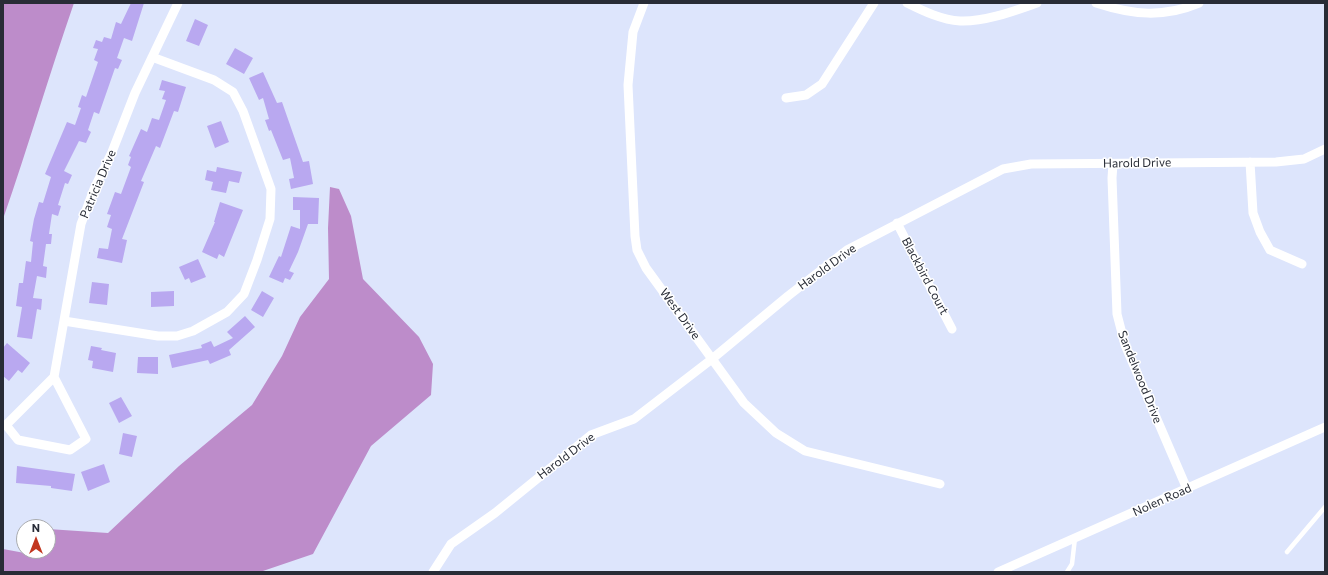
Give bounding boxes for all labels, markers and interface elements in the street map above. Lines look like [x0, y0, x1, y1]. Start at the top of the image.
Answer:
street label: Patricia Drive [77, 148, 119, 220]
street label: Harold Drive [1103, 155, 1171, 171]
street label: Blackbird Court [899, 235, 951, 317]
street label: Harold Drive [795, 241, 859, 293]
street label: West Drive [657, 286, 703, 342]
street label: Sandelwood Drive [1115, 329, 1165, 425]
street label: Harold Drive [534, 430, 598, 482]
street label: Nolen Road [1130, 481, 1194, 519]
north arrow [16, 519, 56, 559]
text: N [32, 521, 40, 534]

